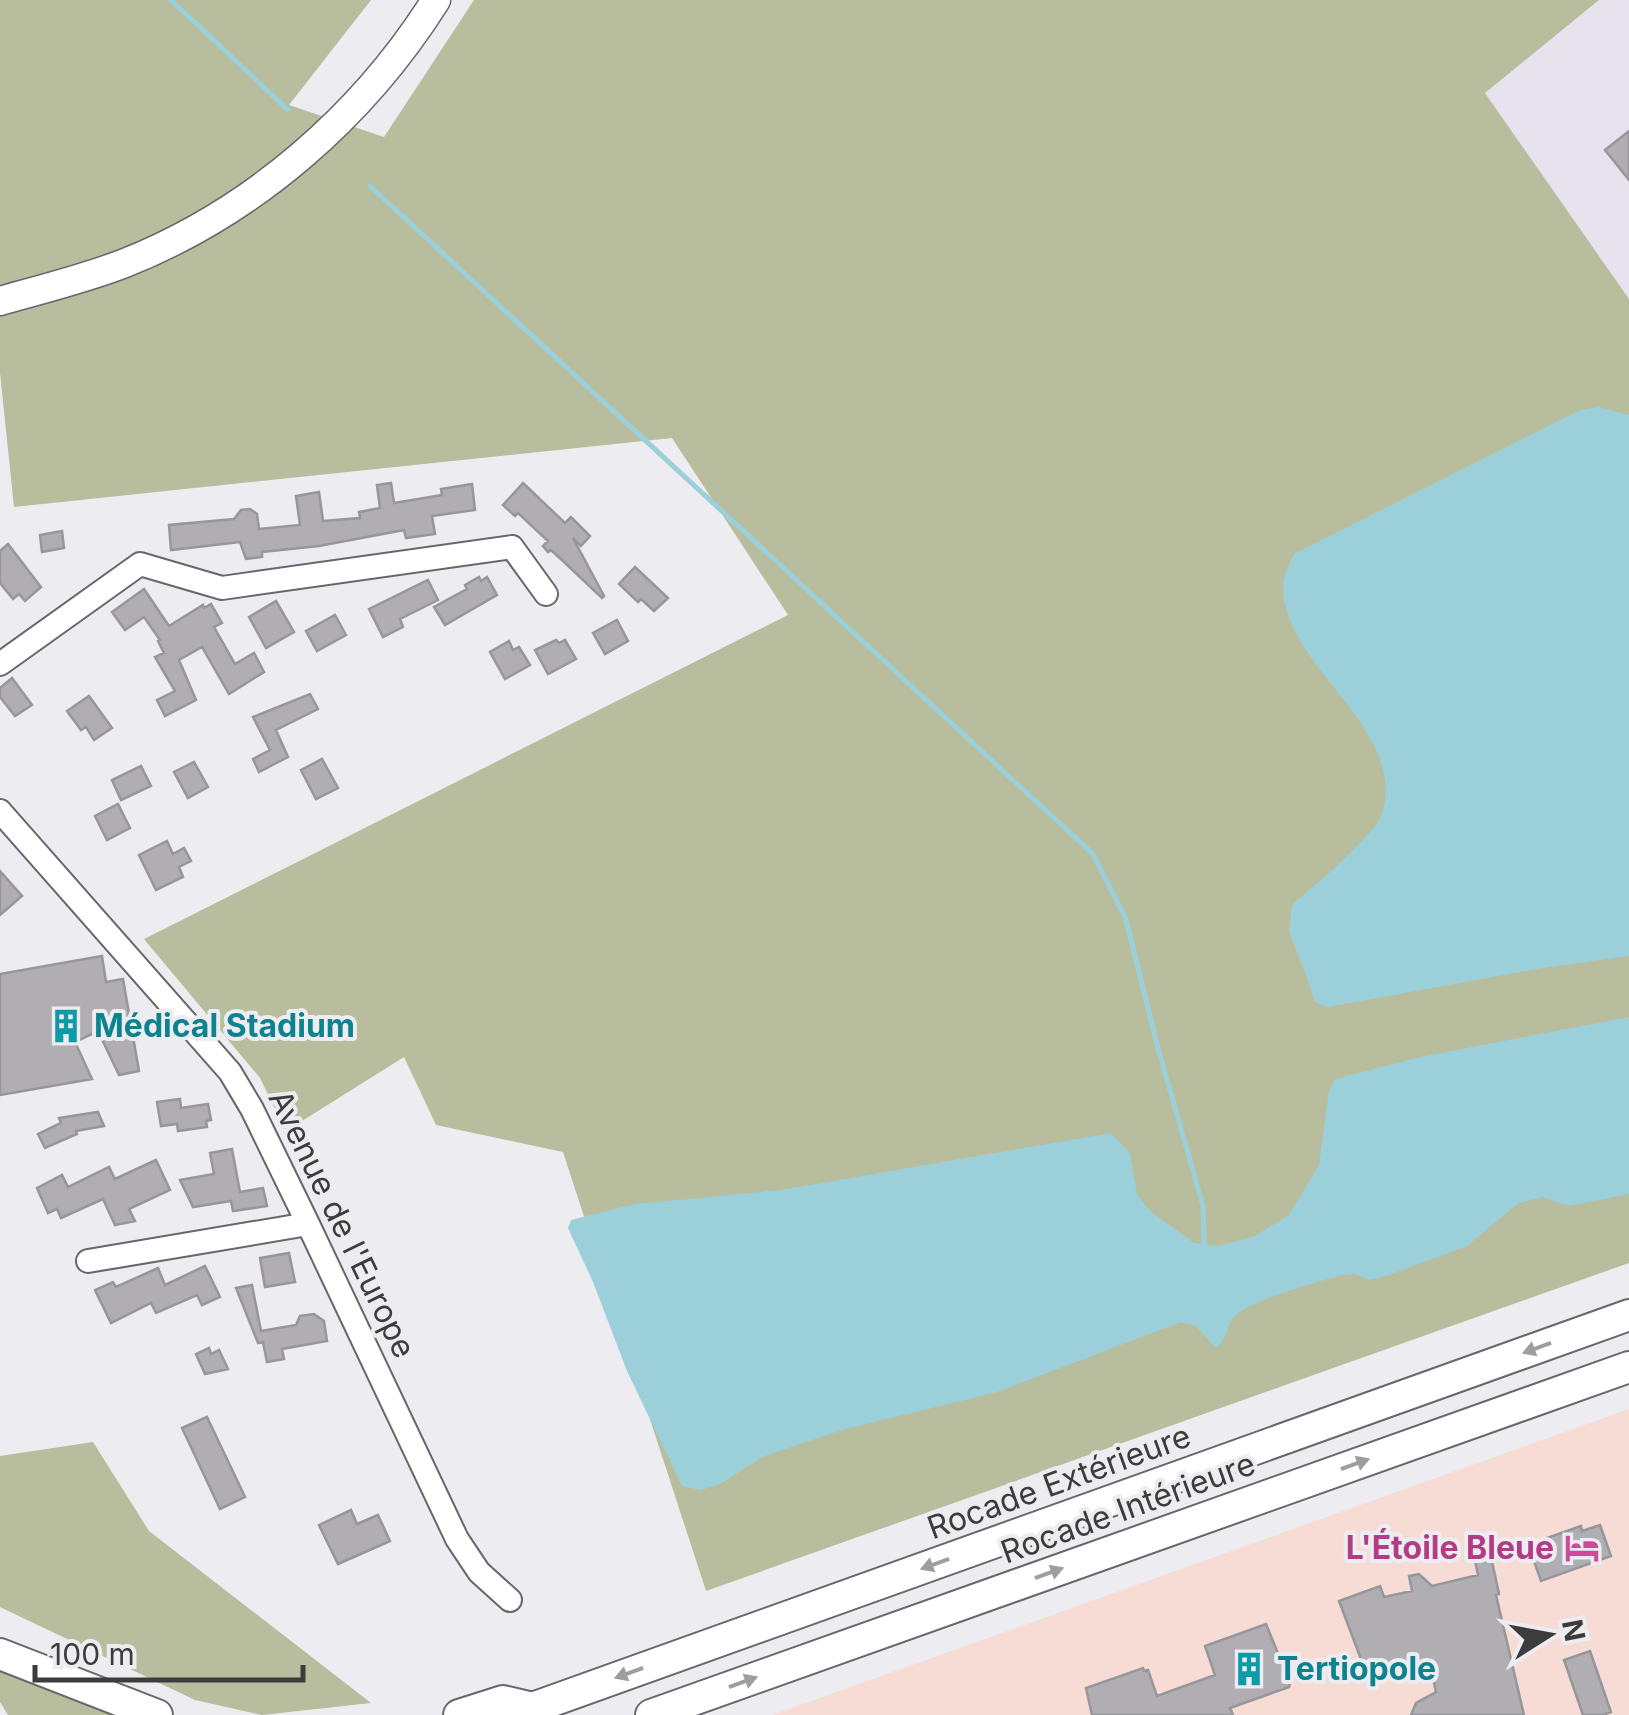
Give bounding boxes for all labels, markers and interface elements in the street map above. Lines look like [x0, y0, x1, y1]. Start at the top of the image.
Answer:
place label: Médical Stadium [94, 1006, 355, 1045]
building icon: Médical Stadium [47, 1007, 85, 1045]
street label: Avenue de l'Europe [261, 1084, 424, 1364]
one-way arrow [1522, 1341, 1552, 1356]
street label: Rocade Extérieure [922, 1416, 1196, 1547]
street label: Rocade Intérieure [995, 1443, 1260, 1572]
one-way arrow [1341, 1456, 1371, 1471]
place label: L'Étoile Bleue [1346, 1528, 1554, 1567]
hotel icon: L'Étoile Bleue [1563, 1529, 1601, 1567]
one-way arrow [919, 1557, 949, 1572]
one-way arrow [1035, 1565, 1065, 1580]
north arrow [1499, 1585, 1599, 1685]
text: N [1555, 1617, 1592, 1644]
scale bar [35, 1620, 302, 1682]
text: 100 m [50, 1636, 135, 1672]
place label: Tertiopole [1277, 1649, 1436, 1688]
building icon: Tertiopole [1230, 1650, 1268, 1688]
one-way arrow [613, 1667, 643, 1682]
one-way arrow [729, 1674, 759, 1689]

